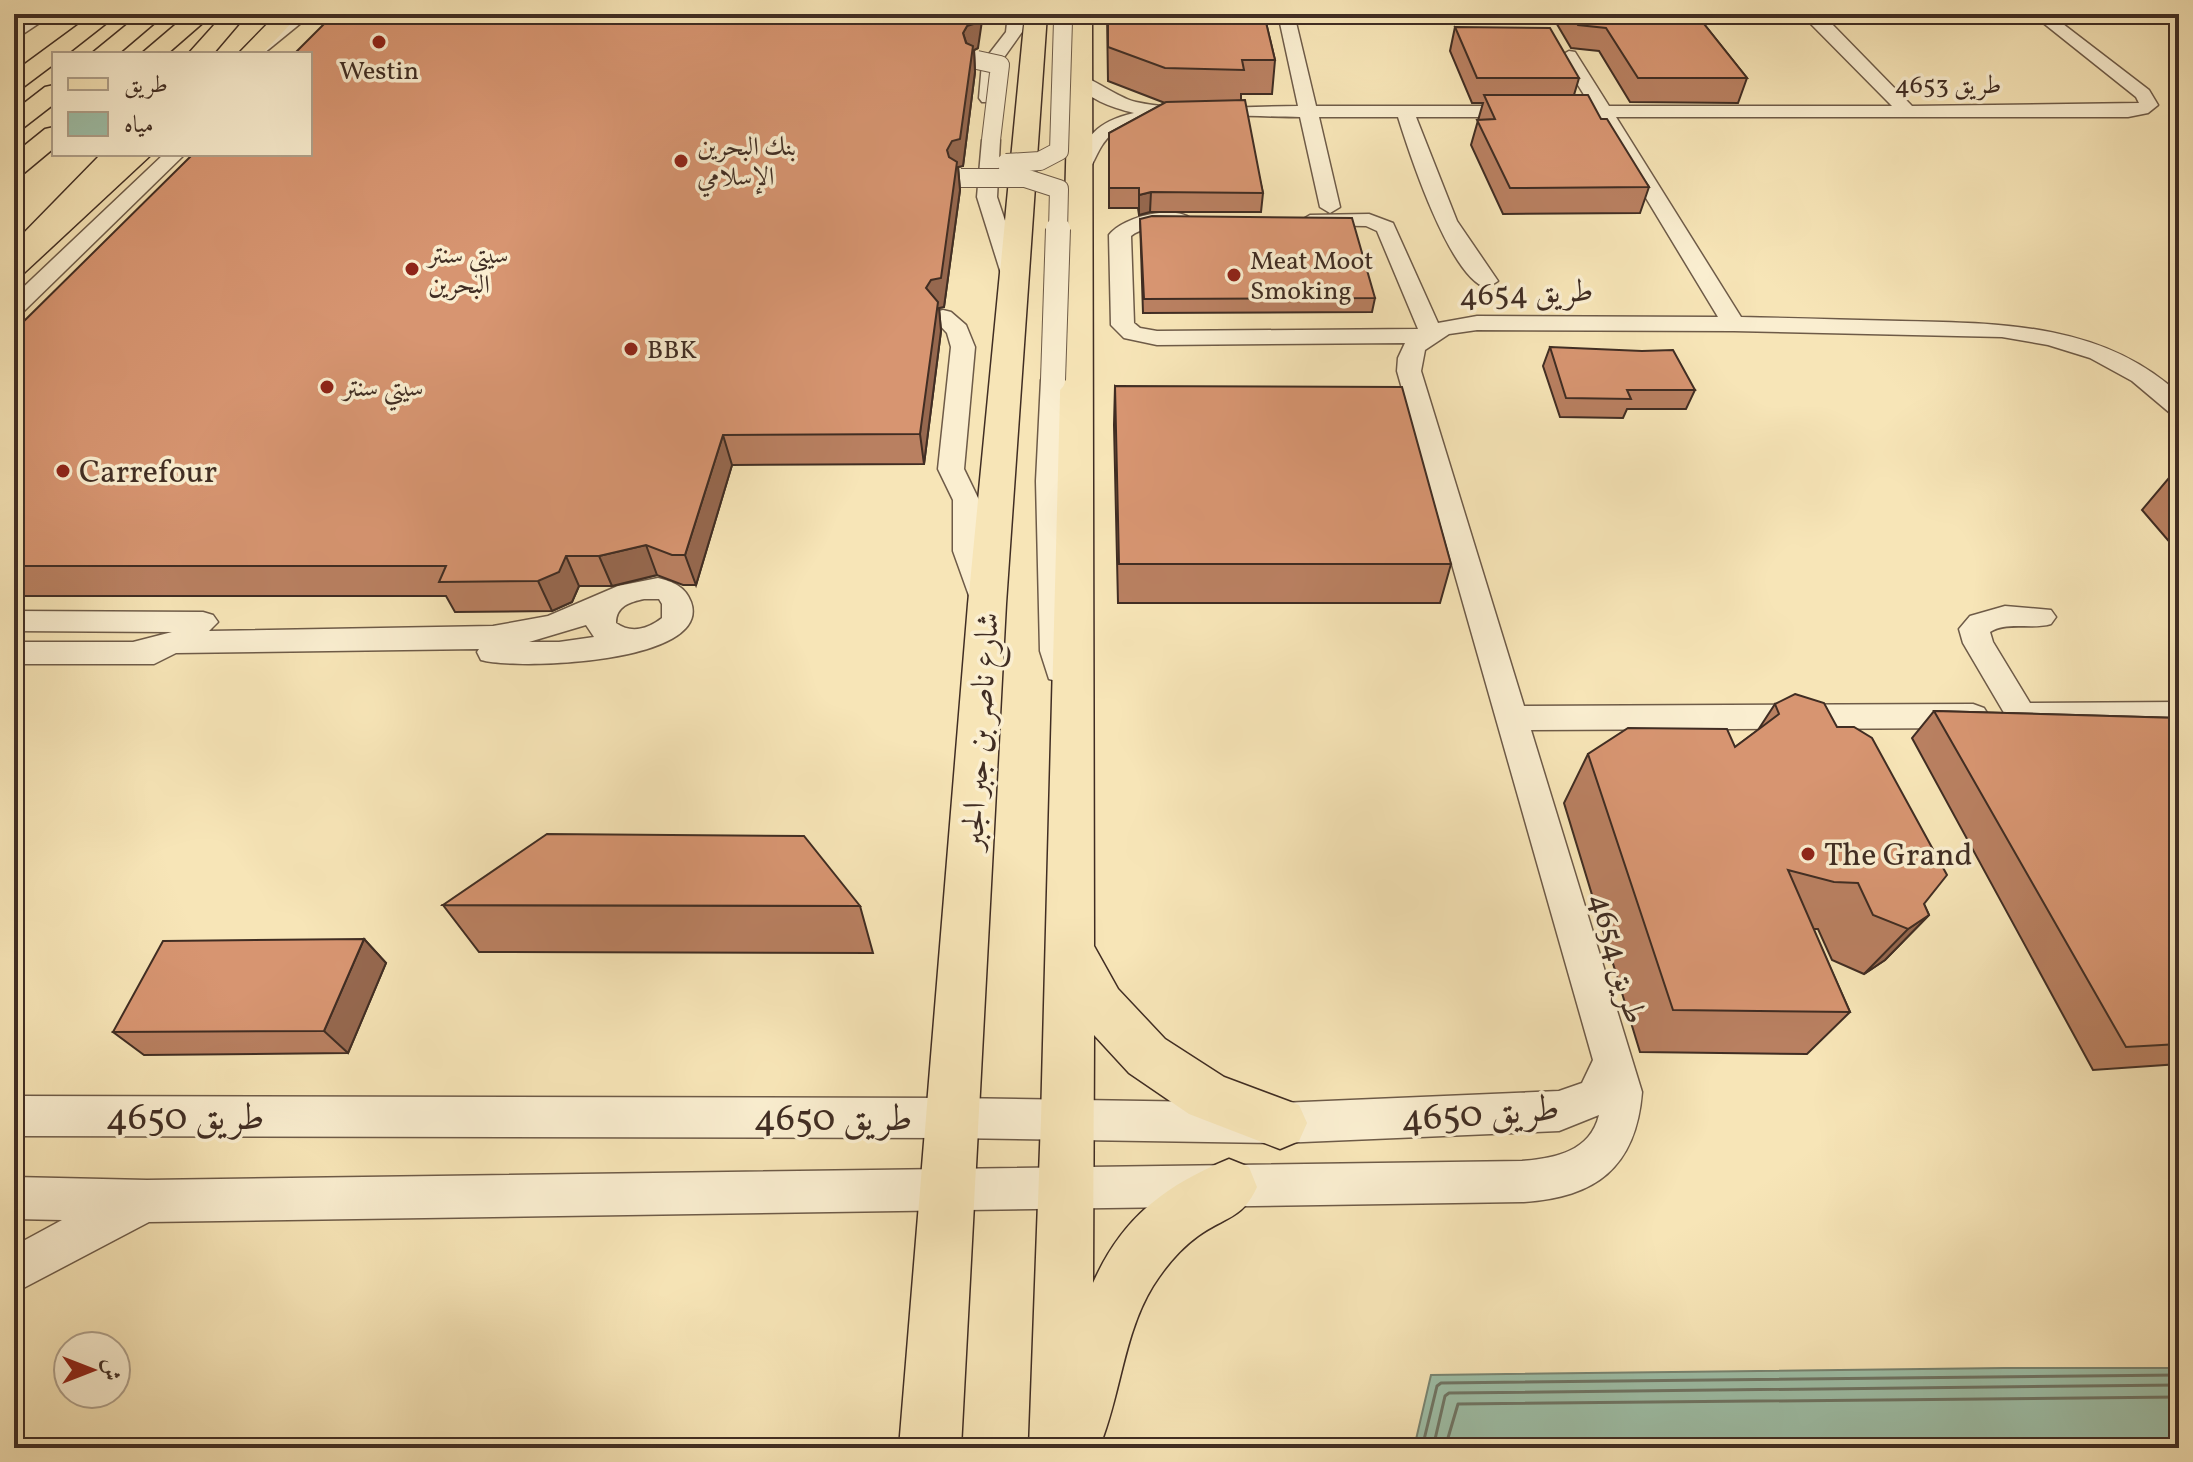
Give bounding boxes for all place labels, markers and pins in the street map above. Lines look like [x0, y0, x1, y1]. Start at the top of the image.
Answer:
marker: Westin [370, 33, 388, 51]
place label: Westin [339, 54, 419, 90]
place label: بنك البحرين الإسلامي [697, 130, 796, 198]
marker: بنك البحرين الإسلامي [672, 152, 690, 170]
place label: سيتي سنتر البحرين [425, 238, 509, 304]
place label: Meat Moot Smoking [1250, 244, 1373, 310]
marker: سيتي سنتر البحرين [403, 260, 421, 278]
marker: Meat Moot Smoking [1225, 266, 1243, 284]
place label: BBK [647, 333, 697, 369]
marker: BBK [622, 340, 640, 358]
place label: سيتي سنتر [340, 371, 424, 411]
marker: سيتي سنتر [318, 378, 336, 396]
place label: Carrefour [79, 452, 217, 496]
marker: Carrefour [54, 462, 72, 480]
place label: The Grand [1824, 835, 1973, 879]
marker: The Grand [1799, 845, 1817, 863]

